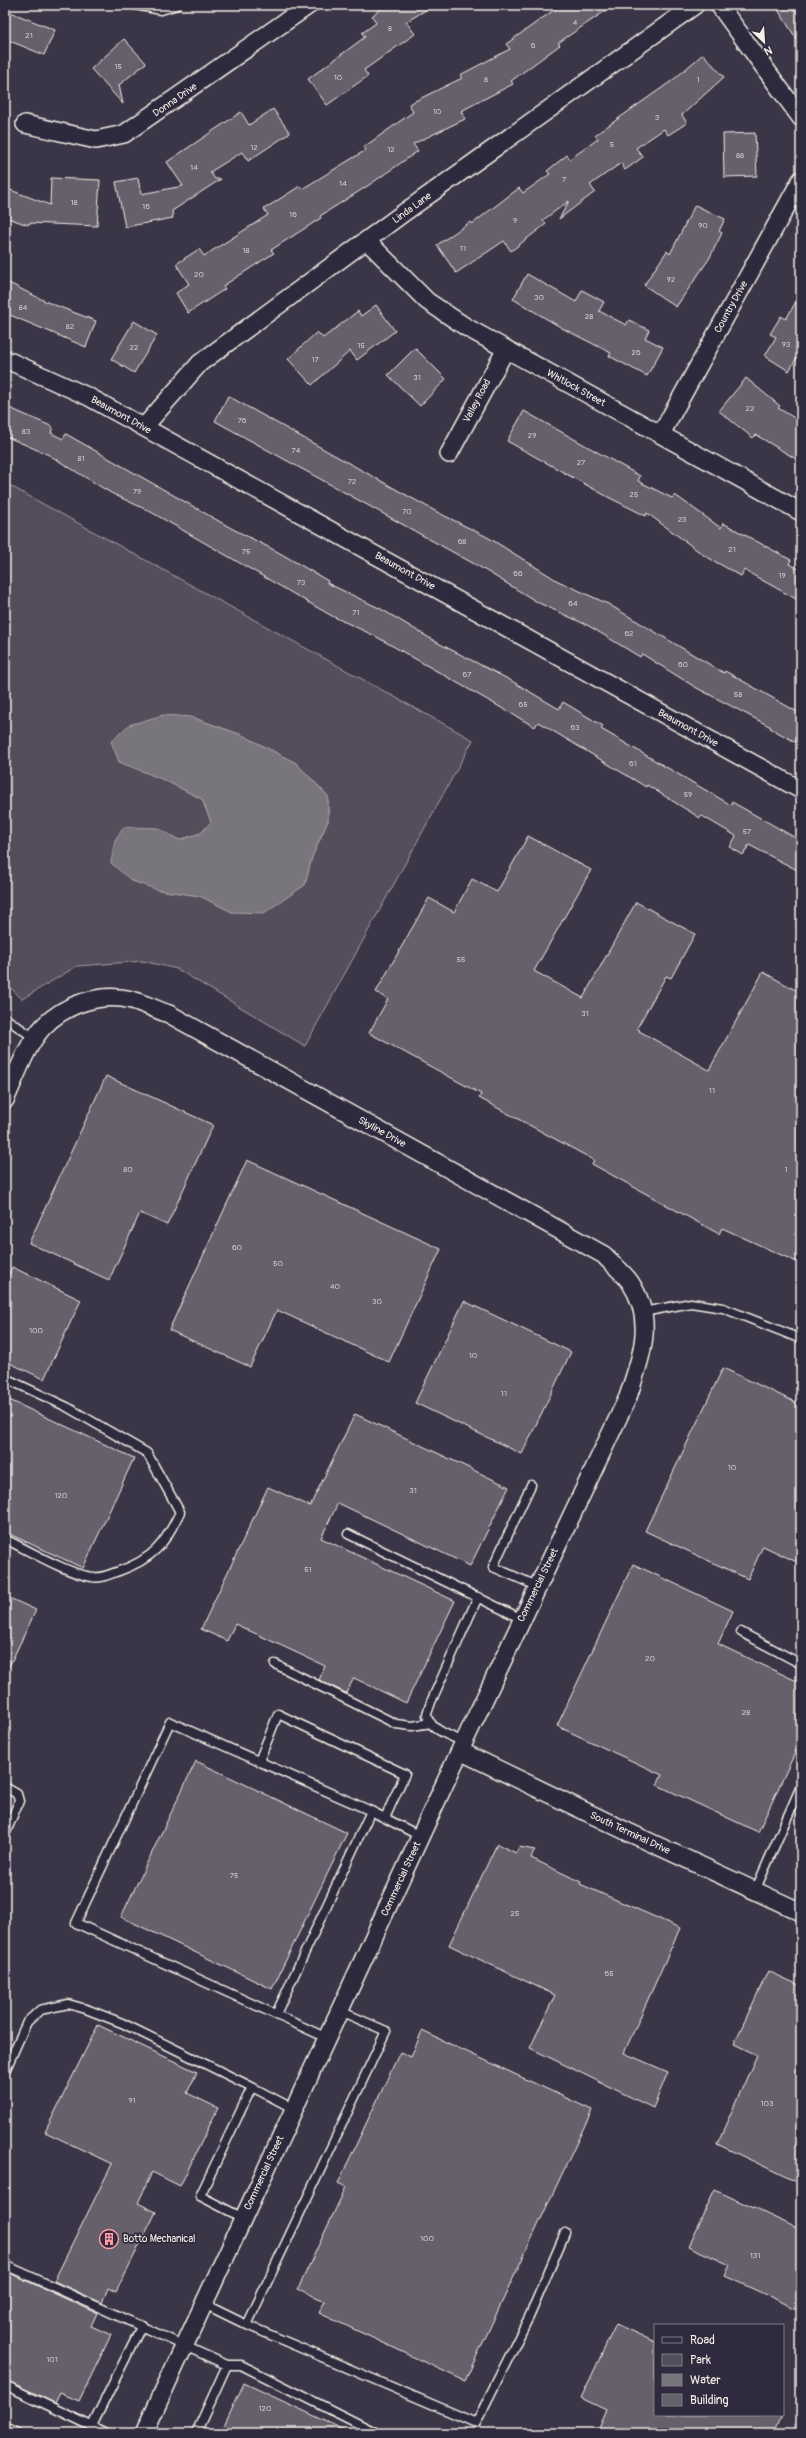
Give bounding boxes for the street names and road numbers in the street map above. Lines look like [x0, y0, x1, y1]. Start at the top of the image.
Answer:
street label: Donna Drive [151, 80, 199, 120]
street label: Linda Lane [390, 190, 434, 226]
street label: Country Drive [712, 279, 750, 335]
street label: Whitlock Street [544, 367, 608, 410]
street label: Valley Road [461, 377, 493, 425]
street label: Beaumont Drive [89, 394, 153, 437]
street label: Beaumont Drive [373, 550, 437, 593]
street label: Beaumont Drive [656, 707, 720, 750]
street label: Skyline Drive [356, 1114, 408, 1150]
street label: Commercial Street [515, 1545, 562, 1624]
street label: South Terminal Drive [588, 1809, 672, 1857]
street label: Commercial Street [379, 1839, 424, 1918]
street label: Commercial Street [242, 2133, 287, 2212]

